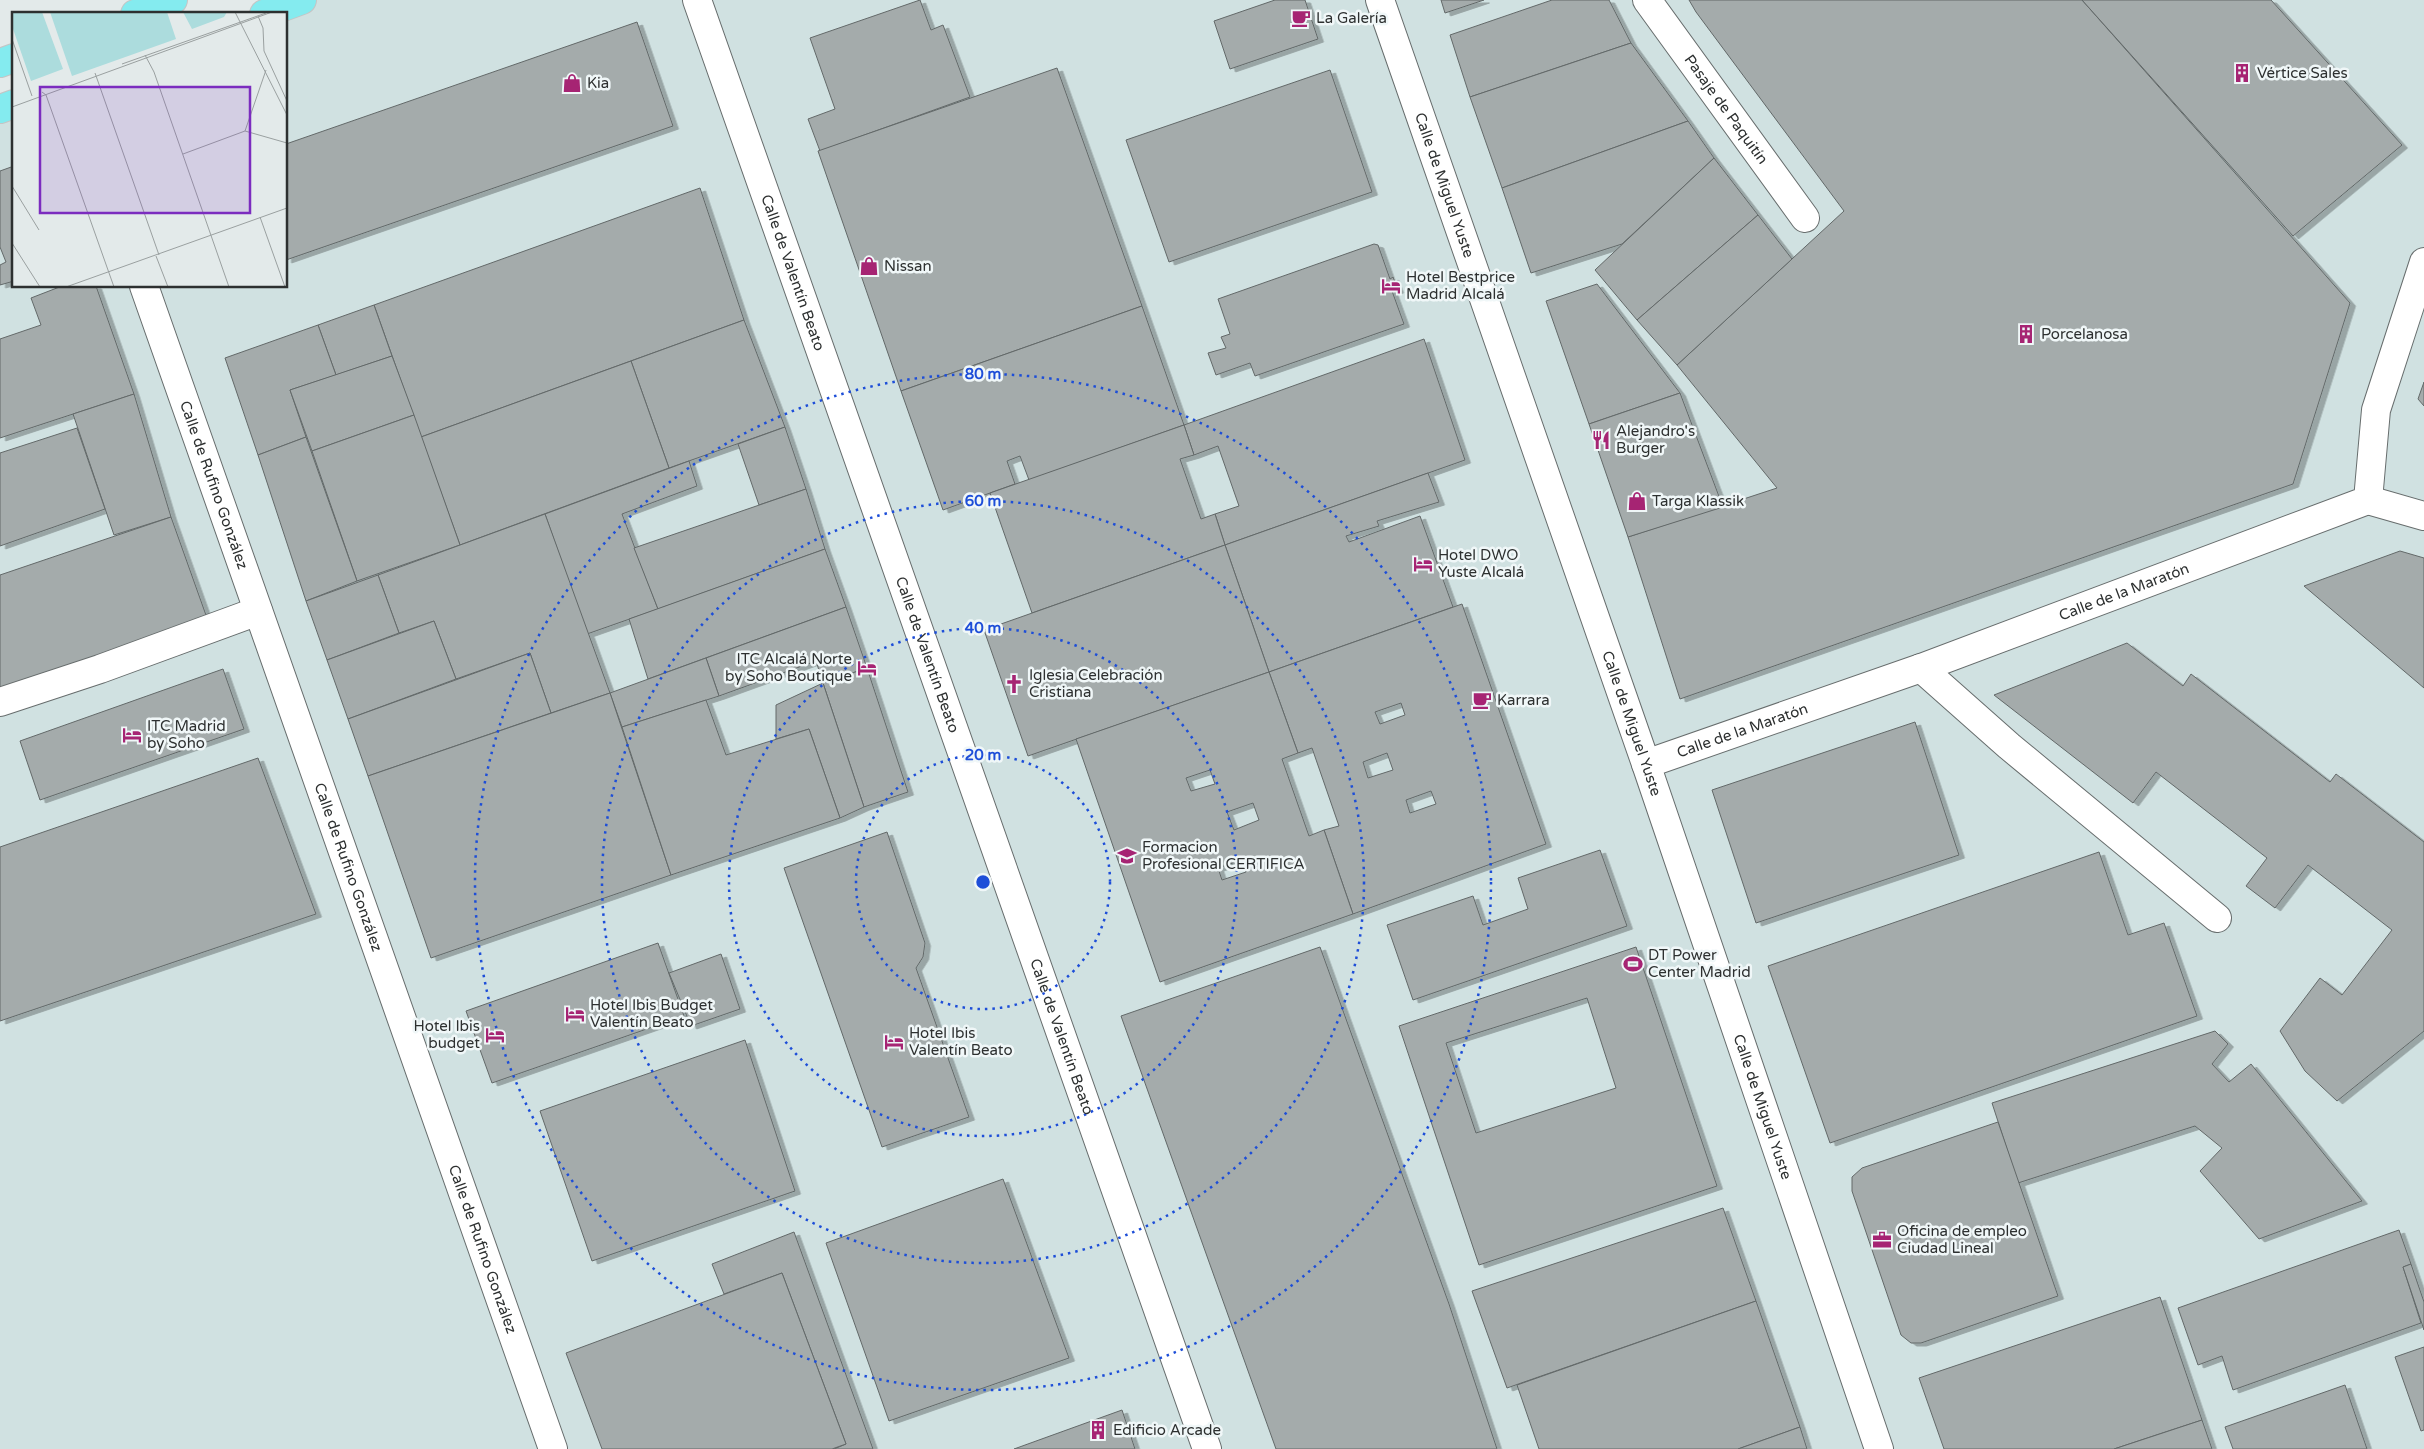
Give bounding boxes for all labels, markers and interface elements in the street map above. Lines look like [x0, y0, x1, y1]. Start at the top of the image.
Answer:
cafe icon: La Galería [1290, 7, 1312, 29]
place label: La Galería [1316, 9, 1387, 27]
inset map [12, 12, 288, 288]
street label: Pasaje de Paquitín [1680, 51, 1772, 168]
building icon: Vértice Sales [2231, 62, 2253, 84]
place label: Vértice Sales [2257, 64, 2348, 82]
shop icon: Kia [561, 72, 583, 94]
place label: Kia [587, 74, 609, 92]
street label: Calle de Miguel Yuste [1411, 110, 1478, 260]
street label: Calle de Valentín Beato [757, 192, 829, 353]
shop icon: Nissan [858, 255, 880, 277]
place label: Nissan [884, 257, 932, 275]
place label: Hotel Bestprice Madrid Alcalá [1406, 268, 1515, 303]
hotel icon: Hotel Bestprice Madrid Alcalá [1380, 275, 1402, 297]
building icon: Porcelanosa [2015, 323, 2037, 345]
place label: Porcelanosa [2041, 325, 2128, 343]
text: 80 m [965, 365, 1001, 383]
street label: Calle de Rufino González [176, 398, 252, 572]
place label: Alejandro's Burger [1616, 422, 1695, 457]
restaurant icon: Alejandro's Burger [1590, 429, 1612, 451]
shop icon: Targa Klassik [1626, 490, 1648, 512]
text: 60 m [965, 492, 1001, 510]
place label: Targa Klassik [1652, 492, 1744, 510]
place label: Hotel DWO Yuste Alcalá [1438, 546, 1524, 581]
hotel icon: Hotel DWO Yuste Alcalá [1412, 553, 1434, 575]
street label: Calle de la Maratón [2056, 559, 2191, 624]
street label: Calle de Valentín Beato [892, 574, 963, 735]
text: 40 m [965, 619, 1001, 637]
street label: Calle de Miguel Yuste [1598, 648, 1665, 798]
place label: ITC Alcalá Norte by Soho Boutique [725, 650, 852, 685]
hotel icon: ITC Alcalá Norte by Soho Boutique [856, 657, 878, 679]
place label: Iglesia Celebración Cristiana [1029, 666, 1163, 701]
church icon: Iglesia Celebración Cristiana [1003, 673, 1025, 695]
cafe icon: Karrara [1471, 689, 1493, 711]
place label: Karrara [1497, 691, 1550, 709]
street label: Calle de la Maratón [1674, 699, 1810, 762]
place label: ITC Madrid by Soho [147, 717, 226, 752]
hotel icon: ITC Madrid by Soho [121, 724, 143, 746]
text: 20 m [965, 746, 1001, 764]
street label: Calle de Rufino González [310, 780, 386, 954]
place label: Formacion Profesional CERTIFICA [1142, 838, 1305, 873]
school or university icon: Formacion Profesional CERTIFICA [1116, 845, 1138, 867]
centre of rings [974, 873, 992, 891]
place label: DT Power Center Madrid [1648, 946, 1751, 981]
sports icon: DT Power Center Madrid [1622, 953, 1644, 975]
street label: Calle de Valentín Beato [1026, 956, 1098, 1117]
place label: Hotel Ibis Budget Valentín Beato [590, 996, 713, 1031]
hotel icon: Hotel Ibis Budget Valentín Beato [564, 1003, 586, 1025]
place label: Hotel Ibis budget [414, 1017, 480, 1052]
hotel icon: Hotel Ibis budget [484, 1024, 506, 1046]
place label: Hotel Ibis Valentín Beato [909, 1024, 1013, 1059]
hotel icon: Hotel Ibis Valentín Beato [883, 1031, 905, 1053]
street label: Calle de Miguel Yuste [1730, 1032, 1796, 1182]
street label: Calle de Rufino González [445, 1162, 521, 1336]
place label: Oficina de empleo Ciudad Lineal [1897, 1222, 2027, 1257]
office icon: Oficina de empleo Ciudad Lineal [1871, 1229, 1893, 1251]
building icon: Edificio Arcade [1087, 1419, 1109, 1441]
place label: Edificio Arcade [1113, 1421, 1221, 1439]

